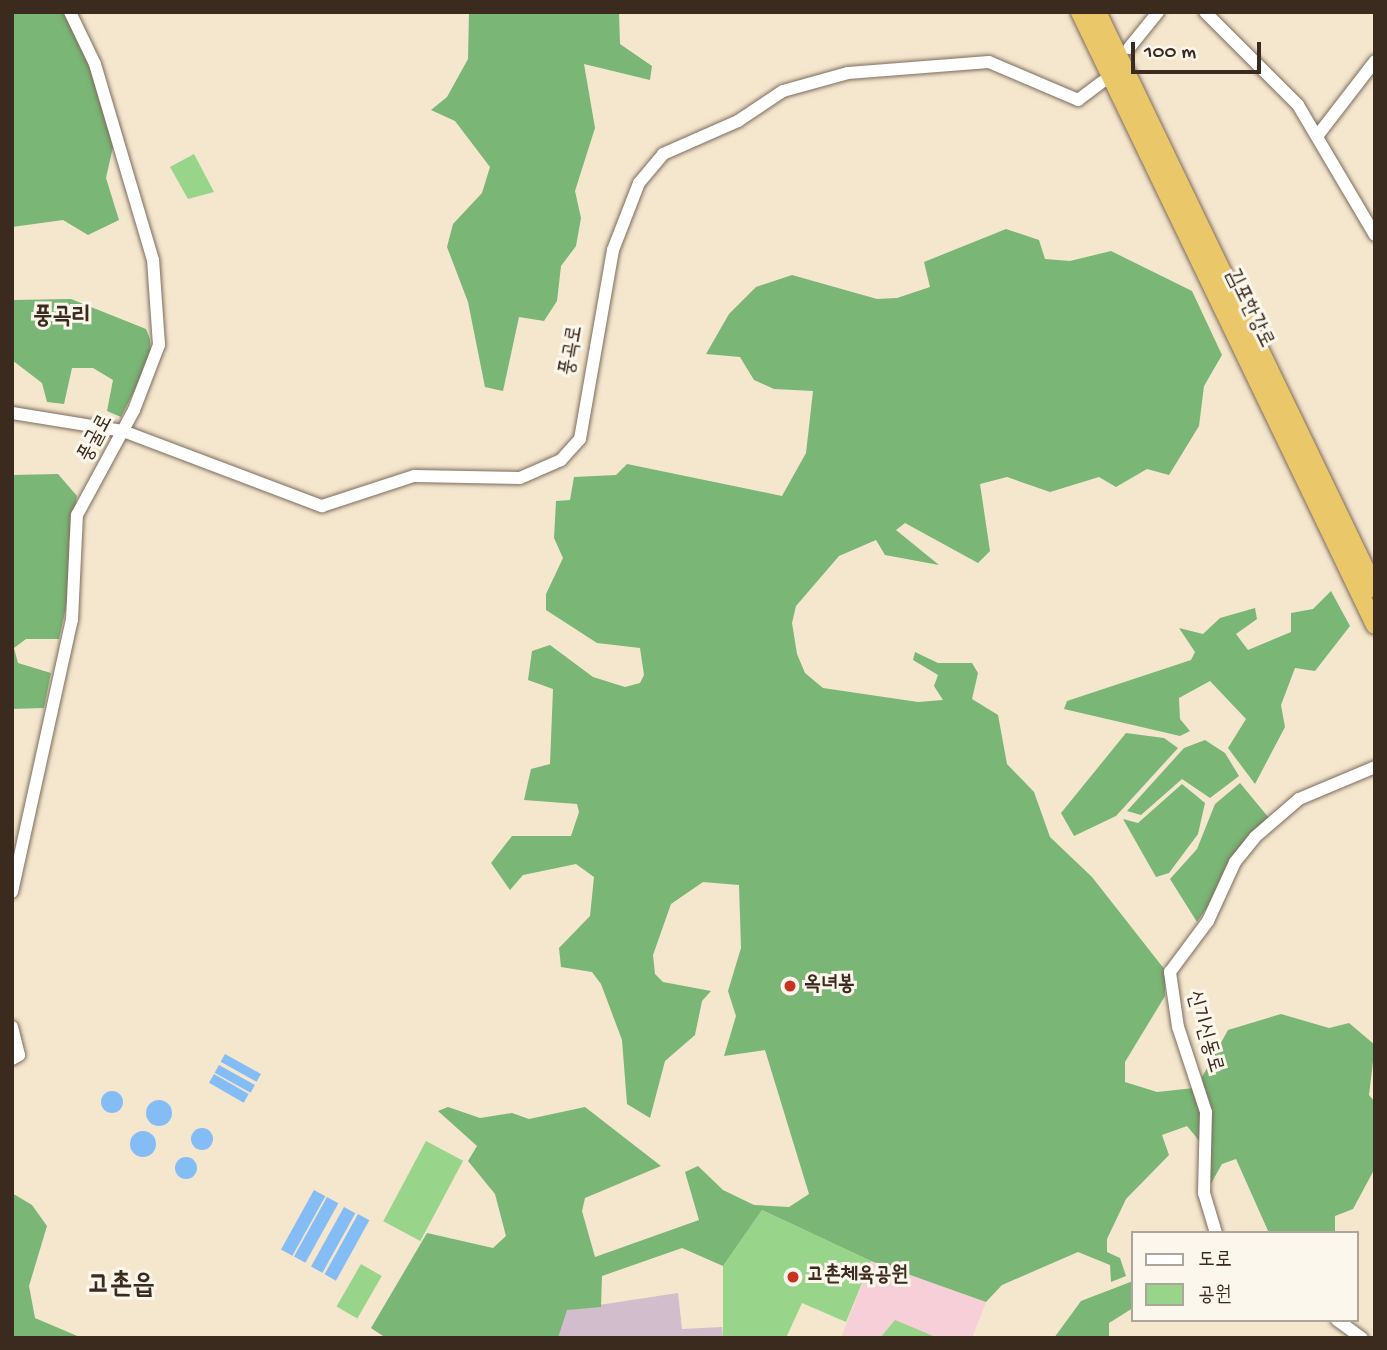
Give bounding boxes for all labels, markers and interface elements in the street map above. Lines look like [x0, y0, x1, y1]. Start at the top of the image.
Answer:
scale bar [1135, 28, 1264, 72]
text: 100 m [1144, 41, 1196, 66]
street label: 김포한강로 [1218, 266, 1278, 352]
district label: 풍곡리 [33, 304, 91, 332]
street label: 풍곡로 [556, 324, 590, 378]
street label: 풍굴로 [74, 411, 120, 467]
place label: 옥녀봉 [804, 973, 855, 999]
marker: 옥녀봉 [782, 978, 798, 994]
street label: 신기신동로 [1179, 988, 1227, 1076]
legend [1132, 1231, 1359, 1322]
text: 도로 [1198, 1249, 1232, 1274]
place label: 고촌체육공원 [807, 1264, 908, 1290]
marker: 고촌체육공원 [785, 1269, 801, 1285]
district label: 고촌읍 [87, 1270, 155, 1304]
text: 공원 [1198, 1284, 1232, 1309]

